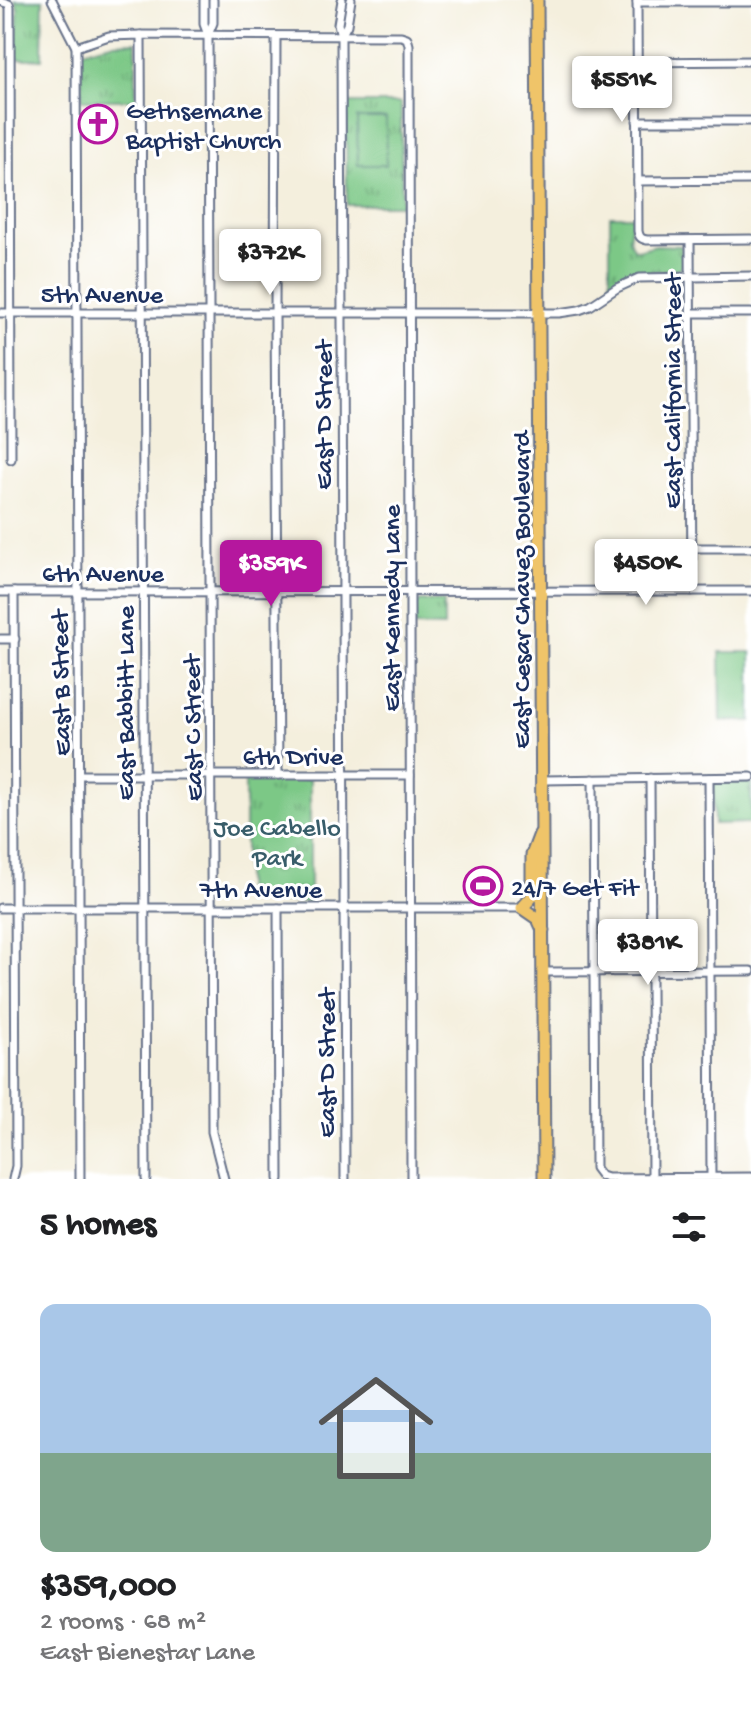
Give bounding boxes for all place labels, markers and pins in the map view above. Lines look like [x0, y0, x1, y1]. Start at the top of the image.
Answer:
pin: $551K [566, 56, 678, 124]
place label: Gethsemane Baptist Church [125, 98, 281, 159]
church icon: Gethsemane Baptist Church [77, 103, 119, 145]
pin: $372K [214, 229, 326, 297]
pin: $450K [590, 539, 702, 607]
pin: $359K [215, 540, 327, 608]
sports icon: 24/7 Get Fit [462, 865, 504, 907]
place label: 24/7 Get Fit [511, 875, 641, 906]
pin: $381K [592, 919, 704, 987]

